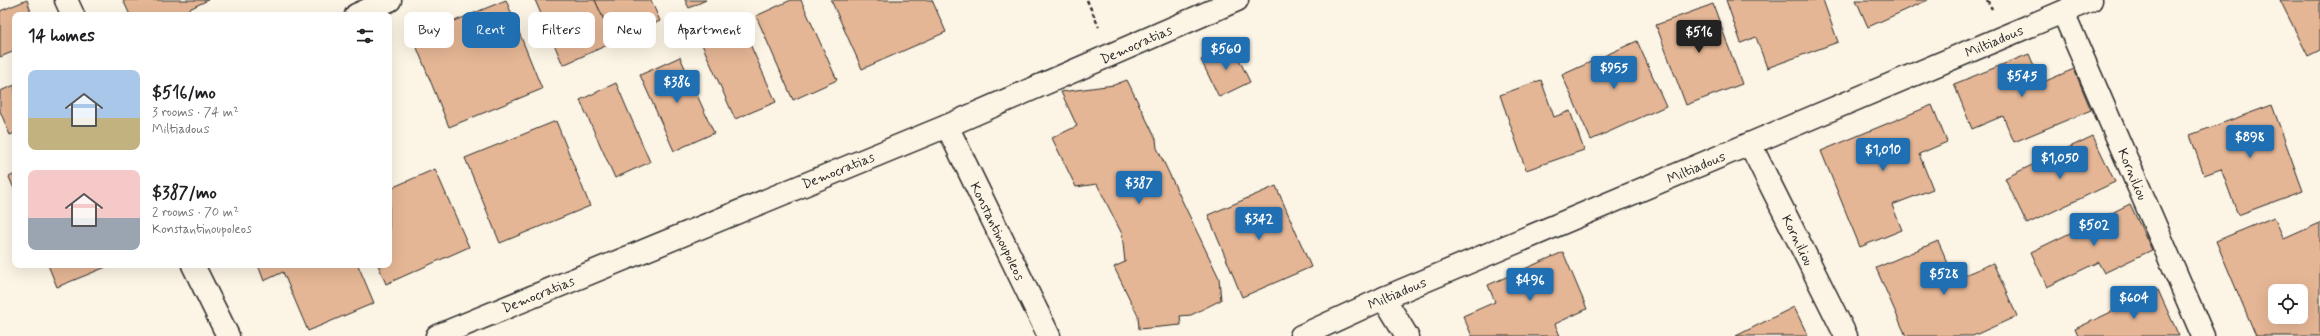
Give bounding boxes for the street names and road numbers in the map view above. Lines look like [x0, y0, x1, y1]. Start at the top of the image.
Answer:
street label: Democratias [1098, 21, 1175, 69]
street label: Miltiadous [1962, 22, 2026, 62]
street label: Korniliou [2113, 146, 2151, 203]
street label: Democratias [799, 148, 877, 194]
street label: Miltiadous [1664, 148, 1728, 188]
street label: Konstantinoupoleos [965, 179, 1029, 284]
street label: Korniliou [1777, 212, 1817, 269]
street label: Democratias [499, 272, 577, 318]
street label: Miltiadous [1365, 274, 1429, 314]

